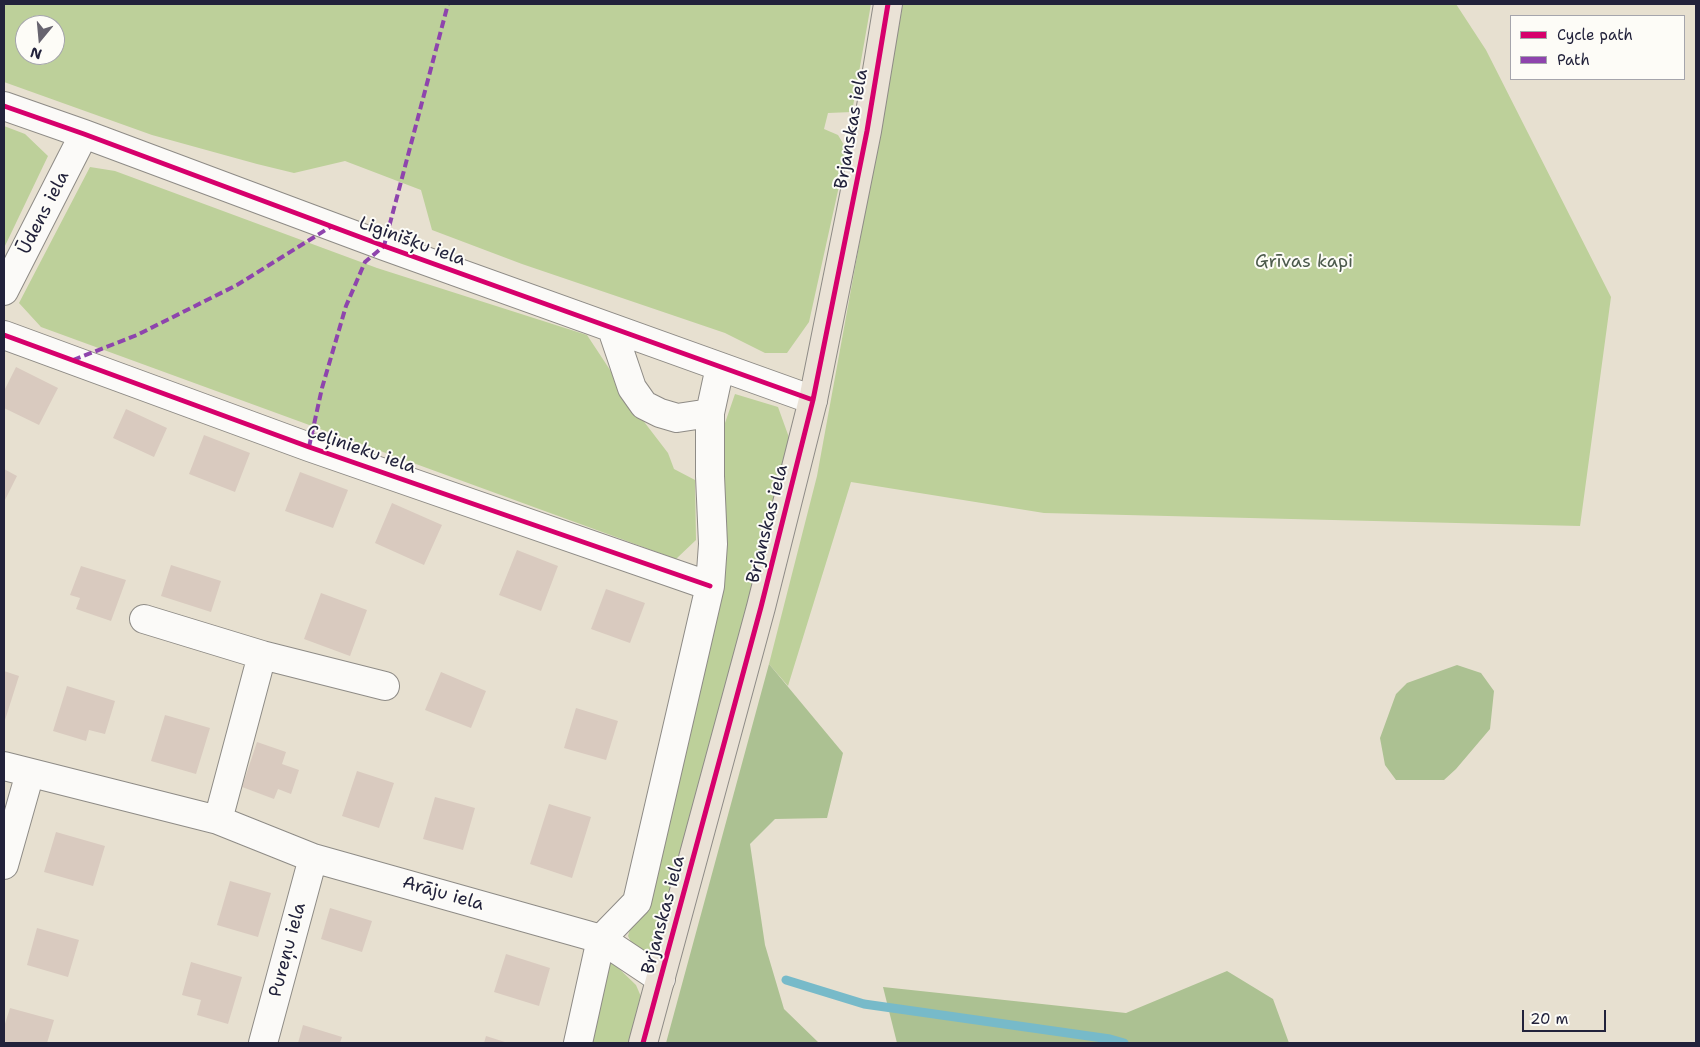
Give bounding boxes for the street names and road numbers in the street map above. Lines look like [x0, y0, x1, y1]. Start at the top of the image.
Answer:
street label: Brjanskas iela [831, 67, 873, 191]
street label: Ūdens iela [14, 168, 74, 258]
street label: Liginišķu iela [356, 213, 468, 271]
street label: Ceļinieku iela [303, 421, 419, 479]
street label: Brjanskas iela [743, 462, 793, 586]
street label: Brjanskas iela [638, 854, 690, 976]
street label: Arāju iela [400, 872, 486, 916]
street label: Pureņu iela [265, 901, 311, 999]

